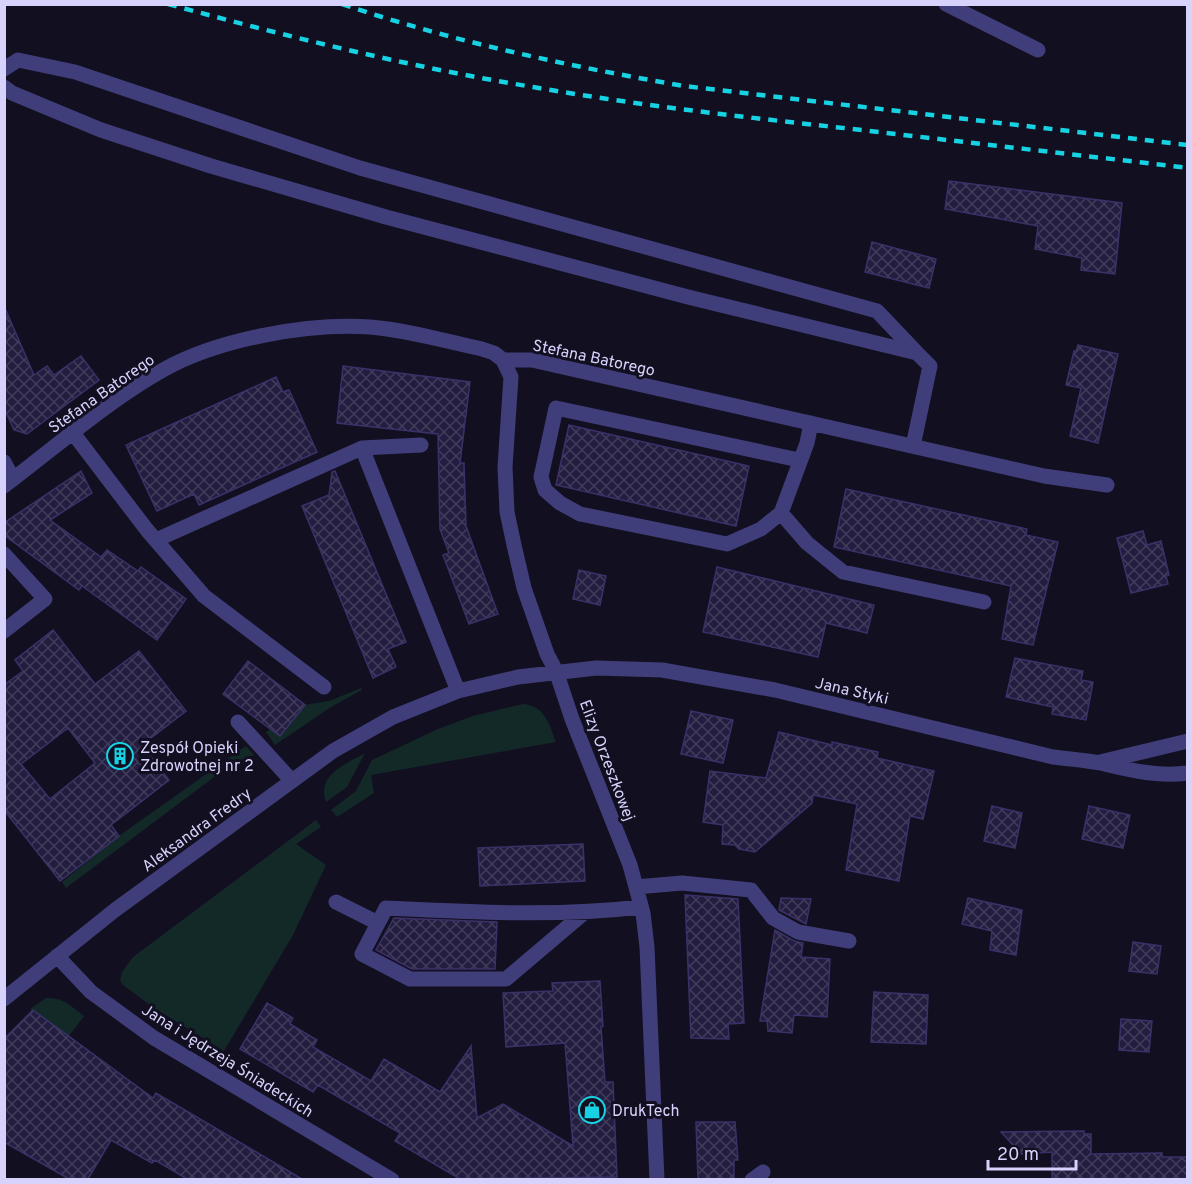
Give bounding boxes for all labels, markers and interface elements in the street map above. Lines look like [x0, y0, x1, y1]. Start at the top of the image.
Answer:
street label: Stefana Batorego [530, 336, 657, 382]
street label: Stefana Batorego [45, 351, 159, 439]
street label: Jana Styki [813, 674, 890, 710]
street label: Elizy Orzeszkowej [574, 697, 638, 824]
place label: Zespół Opieki Zdrowotnej nr 2 [140, 739, 254, 777]
building icon: Zespół Opieki Zdrowotnej nr 2 [105, 741, 135, 771]
street label: Aleksandra Fredry [139, 784, 256, 877]
street label: Jana i Jędrzeja Śniadeckich [137, 999, 318, 1123]
shop icon: DrukTech [577, 1095, 607, 1125]
place label: DrukTech [612, 1102, 680, 1122]
scale bar [988, 1133, 1076, 1171]
text: 20 m [997, 1144, 1039, 1167]

